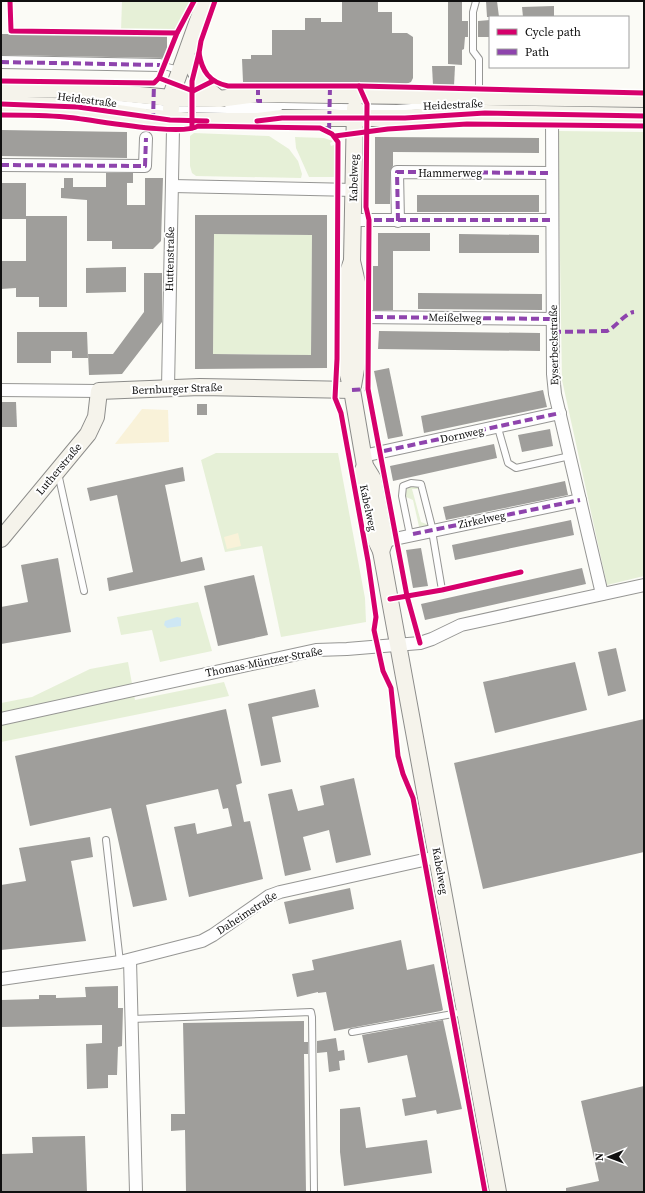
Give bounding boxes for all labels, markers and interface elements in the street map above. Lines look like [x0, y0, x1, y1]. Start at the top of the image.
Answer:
legend [489, 16, 629, 68]
text: Cycle path [525, 24, 581, 40]
text: Path [525, 44, 549, 60]
street label: Heidestraße [56, 89, 118, 111]
street label: Heidestraße [423, 96, 484, 114]
street label: Kabelweg [346, 154, 362, 202]
street label: Hammerweg [418, 166, 482, 181]
street label: Huttenstraße [162, 226, 178, 292]
street label: Eyserbeckstraße [546, 304, 562, 385]
street label: Meißelweg [428, 310, 482, 326]
street label: Bernburger Straße [131, 380, 223, 398]
street label: Dornweg [439, 423, 486, 447]
street label: Lutherstraße [33, 440, 85, 498]
street label: Kabelweg [356, 483, 380, 533]
street label: Zirkelweg [457, 508, 507, 532]
street label: Thomas-Müntzer-Straße [204, 643, 324, 681]
street label: Kabelweg [429, 846, 452, 896]
street label: Daheimstraße [214, 888, 281, 938]
north arrow [589, 1137, 629, 1177]
text: N [592, 1153, 607, 1161]

